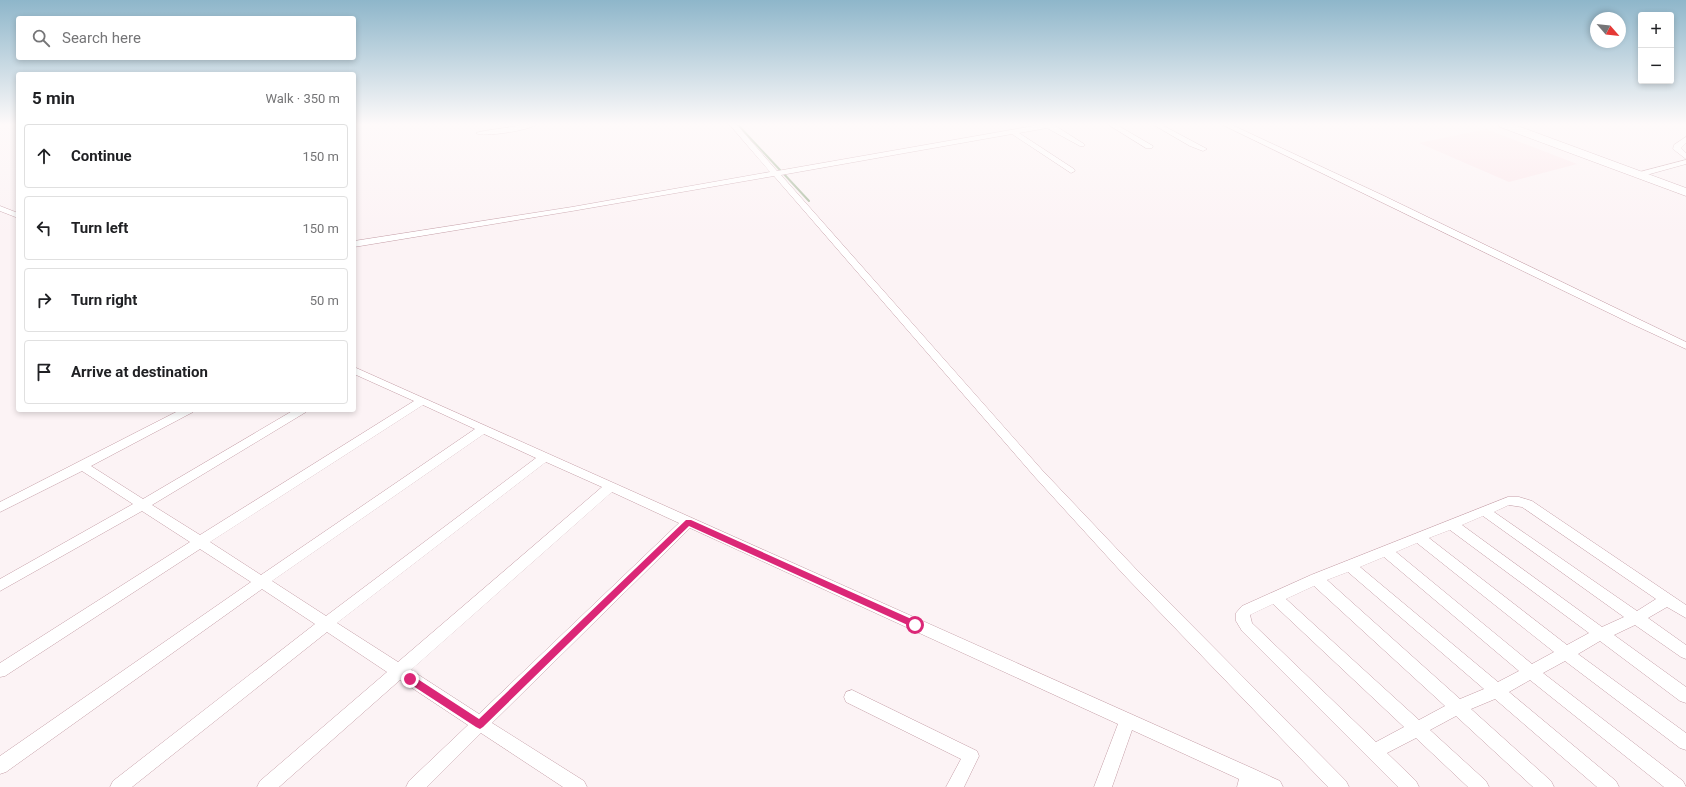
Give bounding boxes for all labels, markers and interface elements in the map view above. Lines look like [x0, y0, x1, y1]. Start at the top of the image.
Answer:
north arrow [1590, 12, 1626, 48]
map controls [1638, 12, 1674, 84]
button: + [1638, 12, 1674, 48]
search box [16, 16, 356, 60]
icon: search [30, 27, 52, 49]
text: Search here [62, 29, 141, 47]
button: − [1638, 48, 1674, 84]
text: 5 min [32, 88, 75, 108]
text: Walk · 350 m [265, 91, 340, 106]
icon: ahead [33, 145, 55, 167]
text: Continue [71, 147, 132, 165]
text: 150 m [302, 149, 339, 164]
icon: left [33, 217, 55, 239]
text: Turn left [71, 219, 128, 237]
text: 150 m [302, 221, 339, 236]
icon: right [33, 289, 55, 311]
text: Turn right [71, 291, 137, 309]
text: 50 m [310, 293, 339, 308]
icon: arrive [33, 361, 55, 383]
text: Arrive at destination [71, 363, 208, 381]
route start [906, 616, 924, 634]
route end [401, 670, 419, 688]

